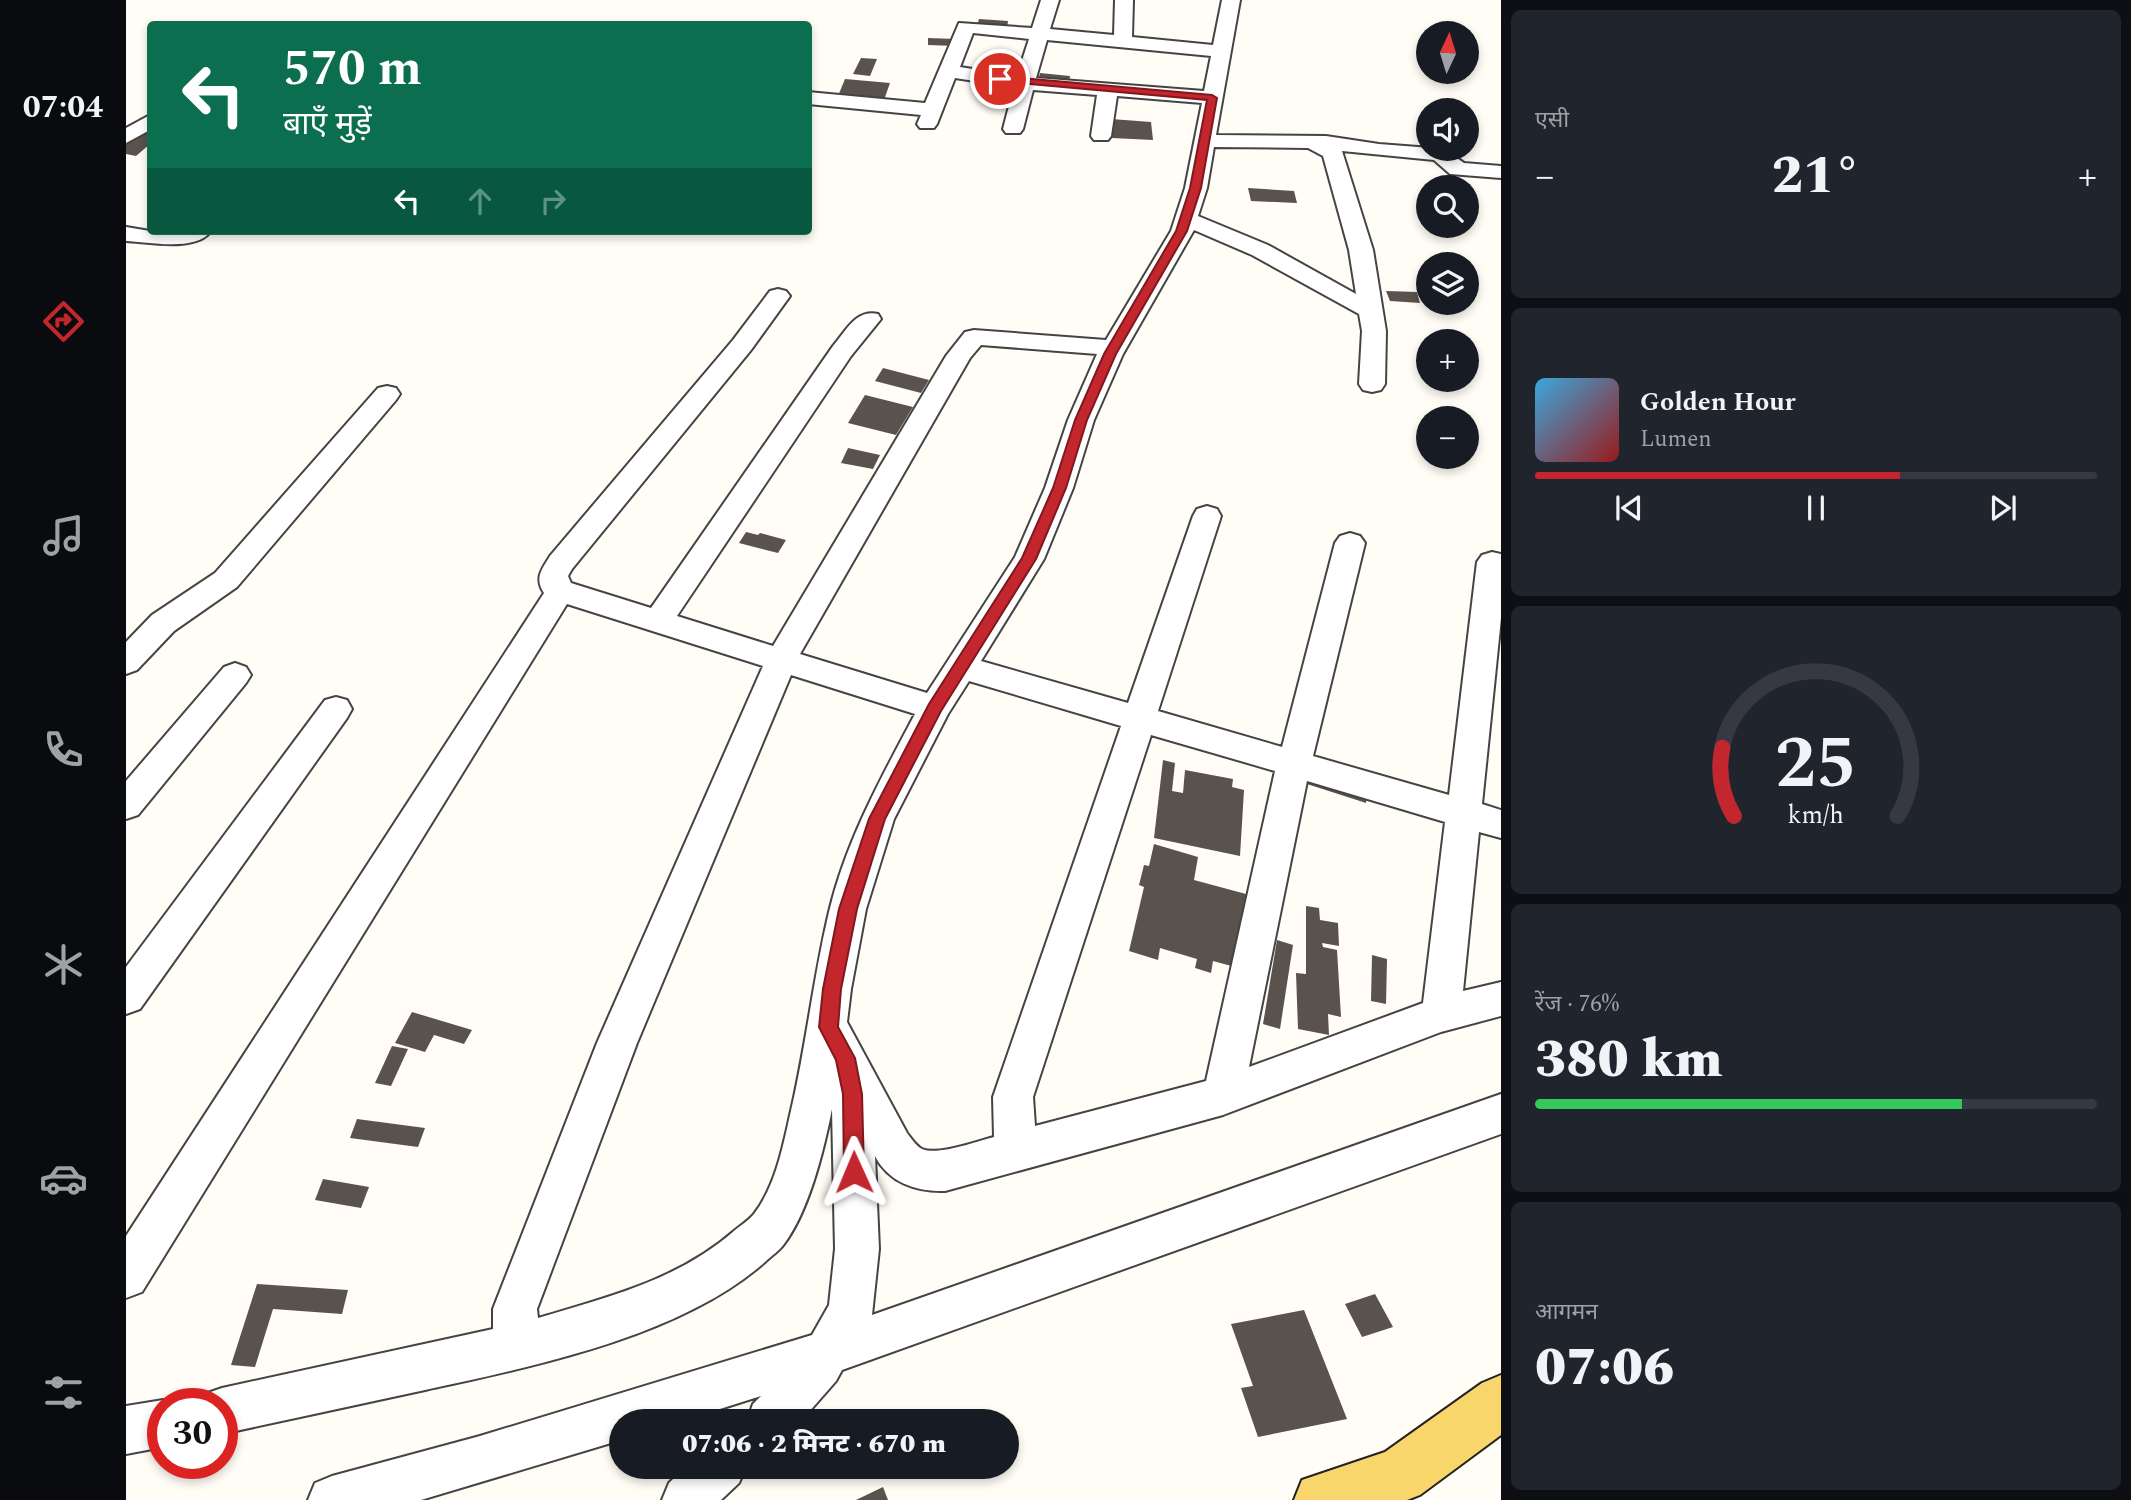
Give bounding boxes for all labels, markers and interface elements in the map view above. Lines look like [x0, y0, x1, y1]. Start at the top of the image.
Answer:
north arrow [1416, 21, 1479, 84]
map controls [1416, 21, 1479, 469]
text: 570 m [283, 32, 422, 107]
icon: left [168, 49, 259, 140]
pin [970, 49, 1030, 109]
icon: arrive [981, 60, 1019, 98]
text: 07:04 [23, 83, 103, 132]
button: sound [1416, 98, 1479, 161]
text: बाएँ मुड़ें [283, 100, 372, 149]
text: एसी [1535, 103, 1569, 138]
text: 21° [1772, 137, 1860, 216]
text: − [1535, 148, 1554, 206]
text: + [2078, 148, 2097, 206]
button: search [1416, 175, 1479, 238]
icon: left [388, 182, 426, 220]
icon: ahead [461, 182, 499, 220]
icon: right [534, 182, 572, 220]
button: layers [1416, 252, 1479, 315]
icon: directions [39, 297, 88, 346]
button: + [1416, 329, 1479, 392]
text: Golden Hour [1640, 382, 1796, 422]
button: − [1416, 406, 1479, 469]
text: Lumen [1640, 422, 1712, 457]
icon: previous [1610, 489, 1648, 527]
icon: pause [1797, 489, 1835, 527]
icon: next [1984, 489, 2022, 527]
icon: music [39, 511, 88, 560]
text: 25 [1775, 709, 1857, 820]
icon: phone [39, 725, 88, 774]
text: km/h [1788, 797, 1844, 835]
icon: climate [39, 940, 88, 989]
text: रेंज · 76% [1535, 987, 1619, 1022]
text: 380 km [1535, 1021, 1723, 1100]
position arrow [817, 1135, 891, 1209]
icon: car [39, 1154, 88, 1203]
text: आगमन [1535, 1295, 1598, 1330]
text: 07:06 [1535, 1329, 1674, 1408]
icon: filters [39, 1368, 88, 1417]
speed limit sign: 30 [147, 1388, 238, 1479]
text: 07:06 · 2 मिनट · 670 m [682, 1424, 946, 1464]

